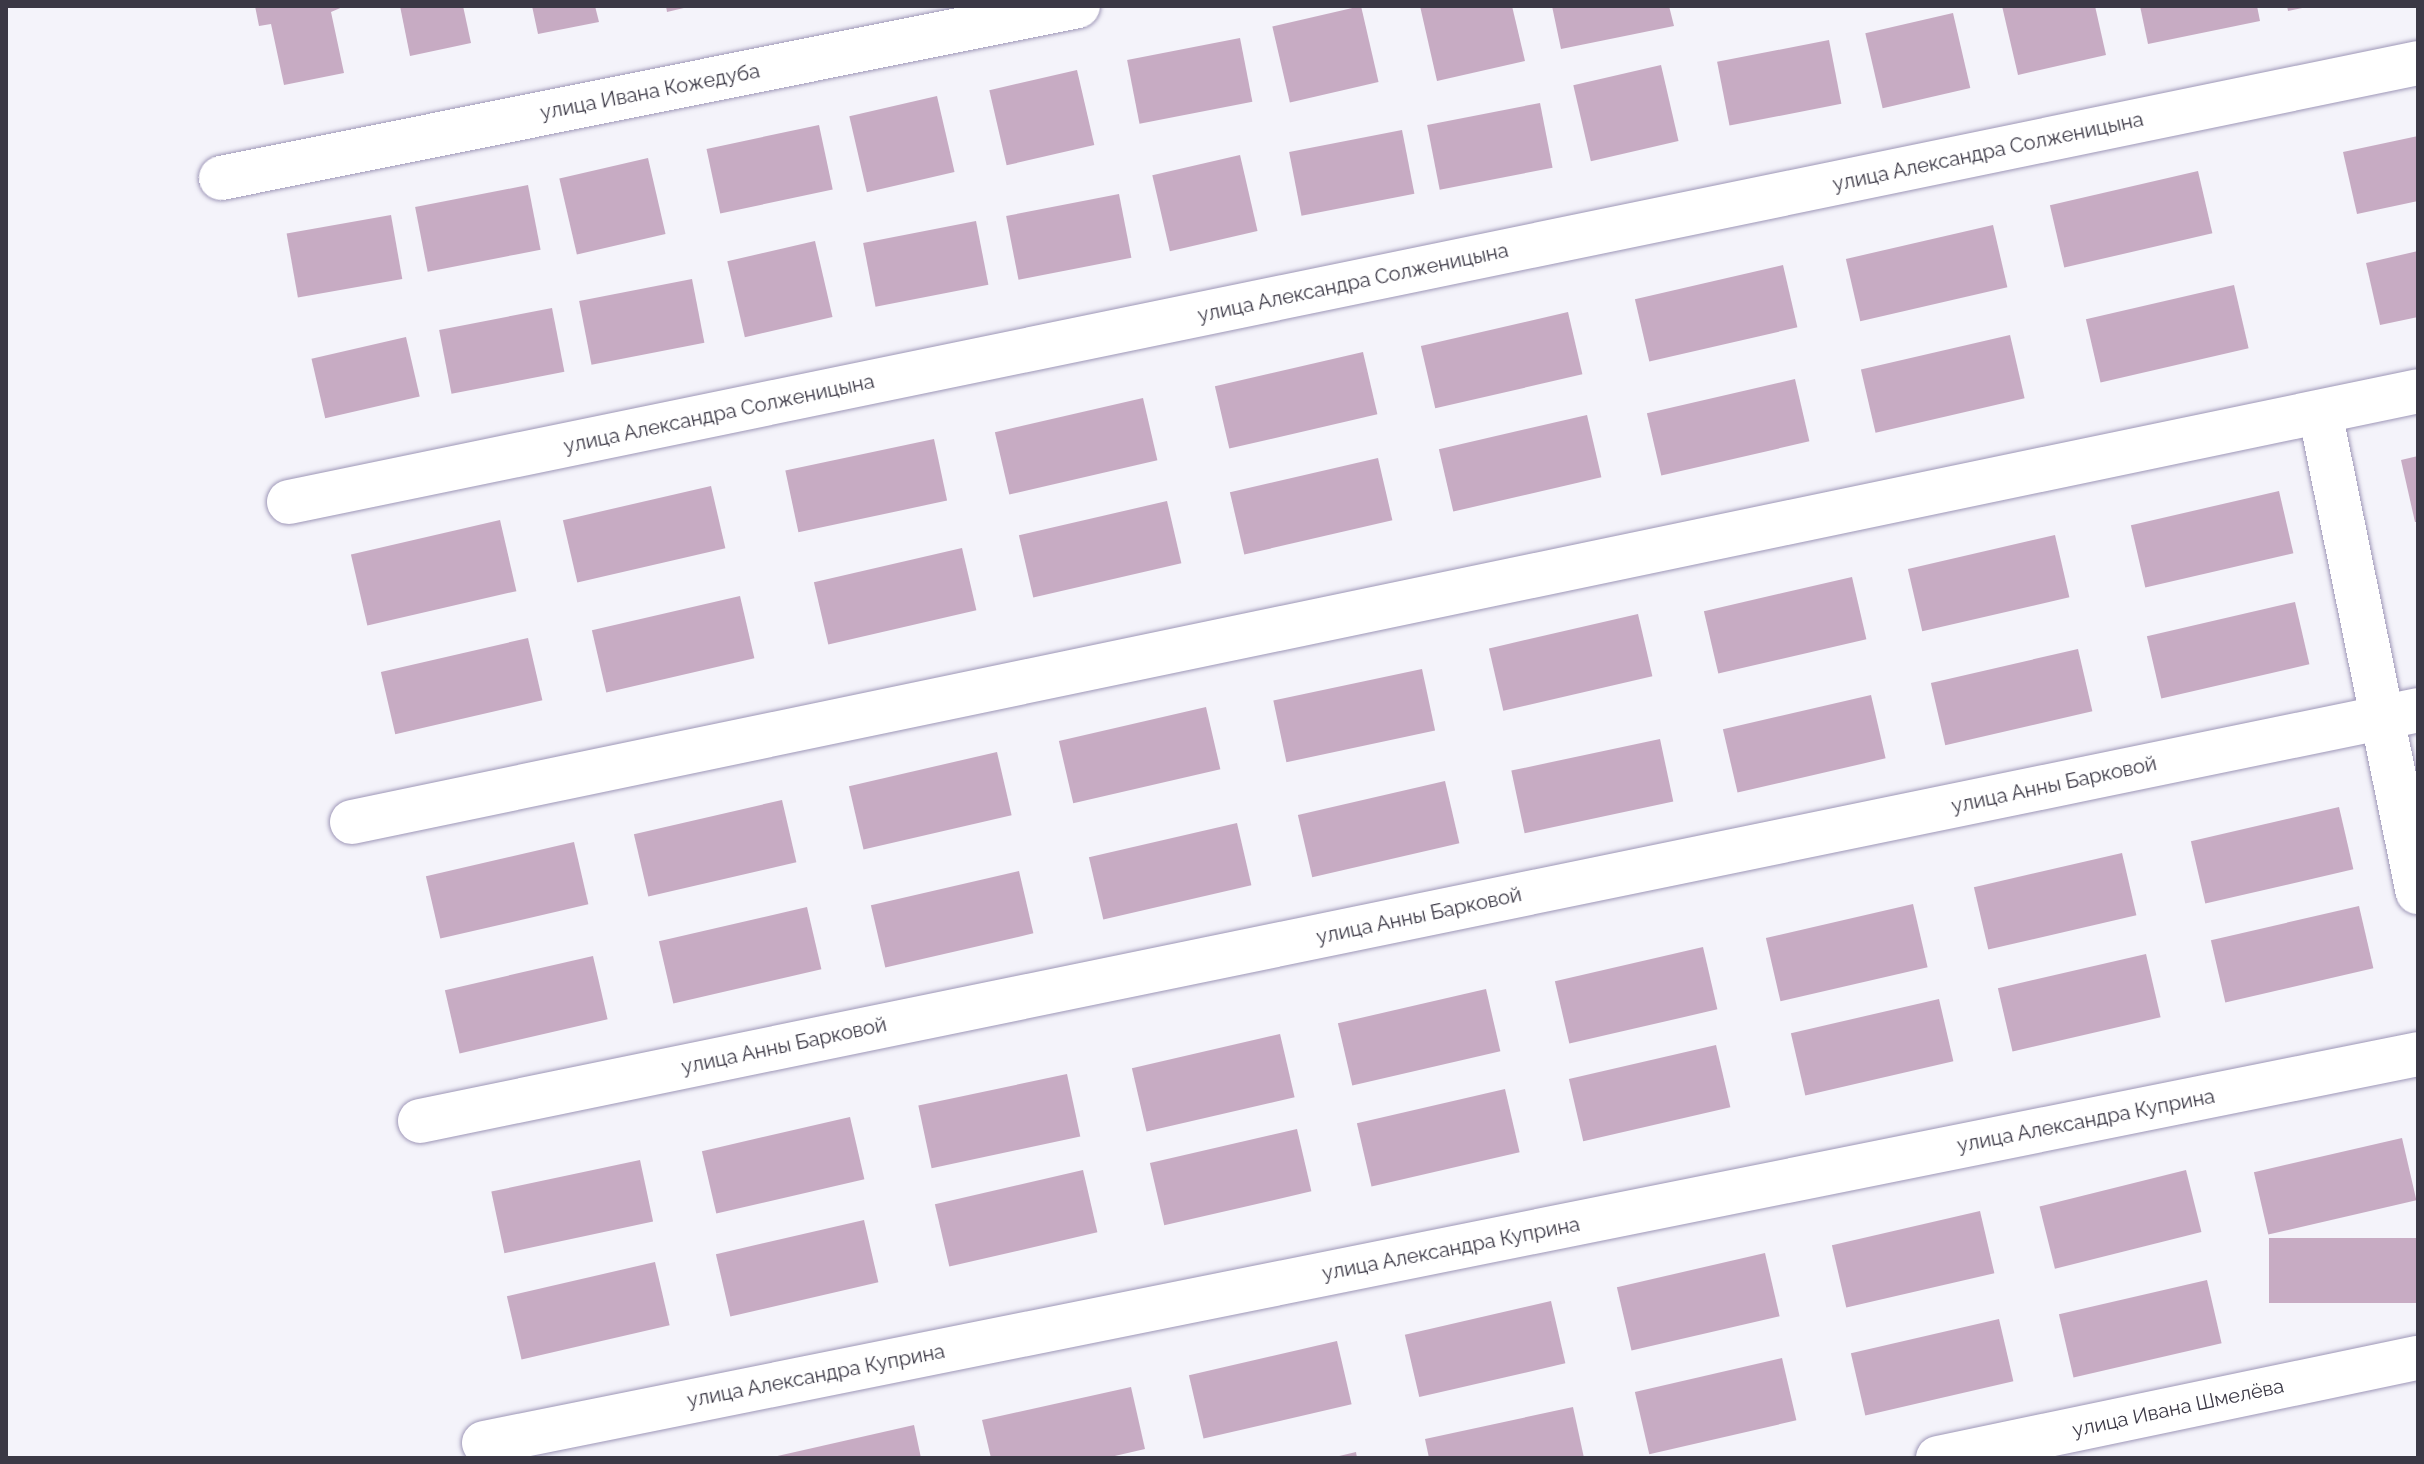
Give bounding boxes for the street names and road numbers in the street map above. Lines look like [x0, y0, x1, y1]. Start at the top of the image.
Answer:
street label: улица Ивана Кожедуба [538, 59, 762, 125]
street label: улица Александра Солженицына [1830, 107, 2146, 197]
street label: улица Александра Солженицына [1195, 238, 1511, 328]
street label: улица Александра Солженицына [561, 369, 877, 459]
street label: улица Анны Барковой [1949, 751, 2159, 819]
street label: улица Анны Барковой [1314, 882, 1524, 950]
street label: улица Анны Барковой [679, 1012, 889, 1080]
street label: улица Александра Куприна [1955, 1084, 2217, 1158]
street label: улица Александра Куприна [1320, 1212, 1582, 1286]
street label: улица Александра Куприна [685, 1339, 947, 1413]
street label: улица Ивана Шмелёва [2070, 1374, 2286, 1442]

